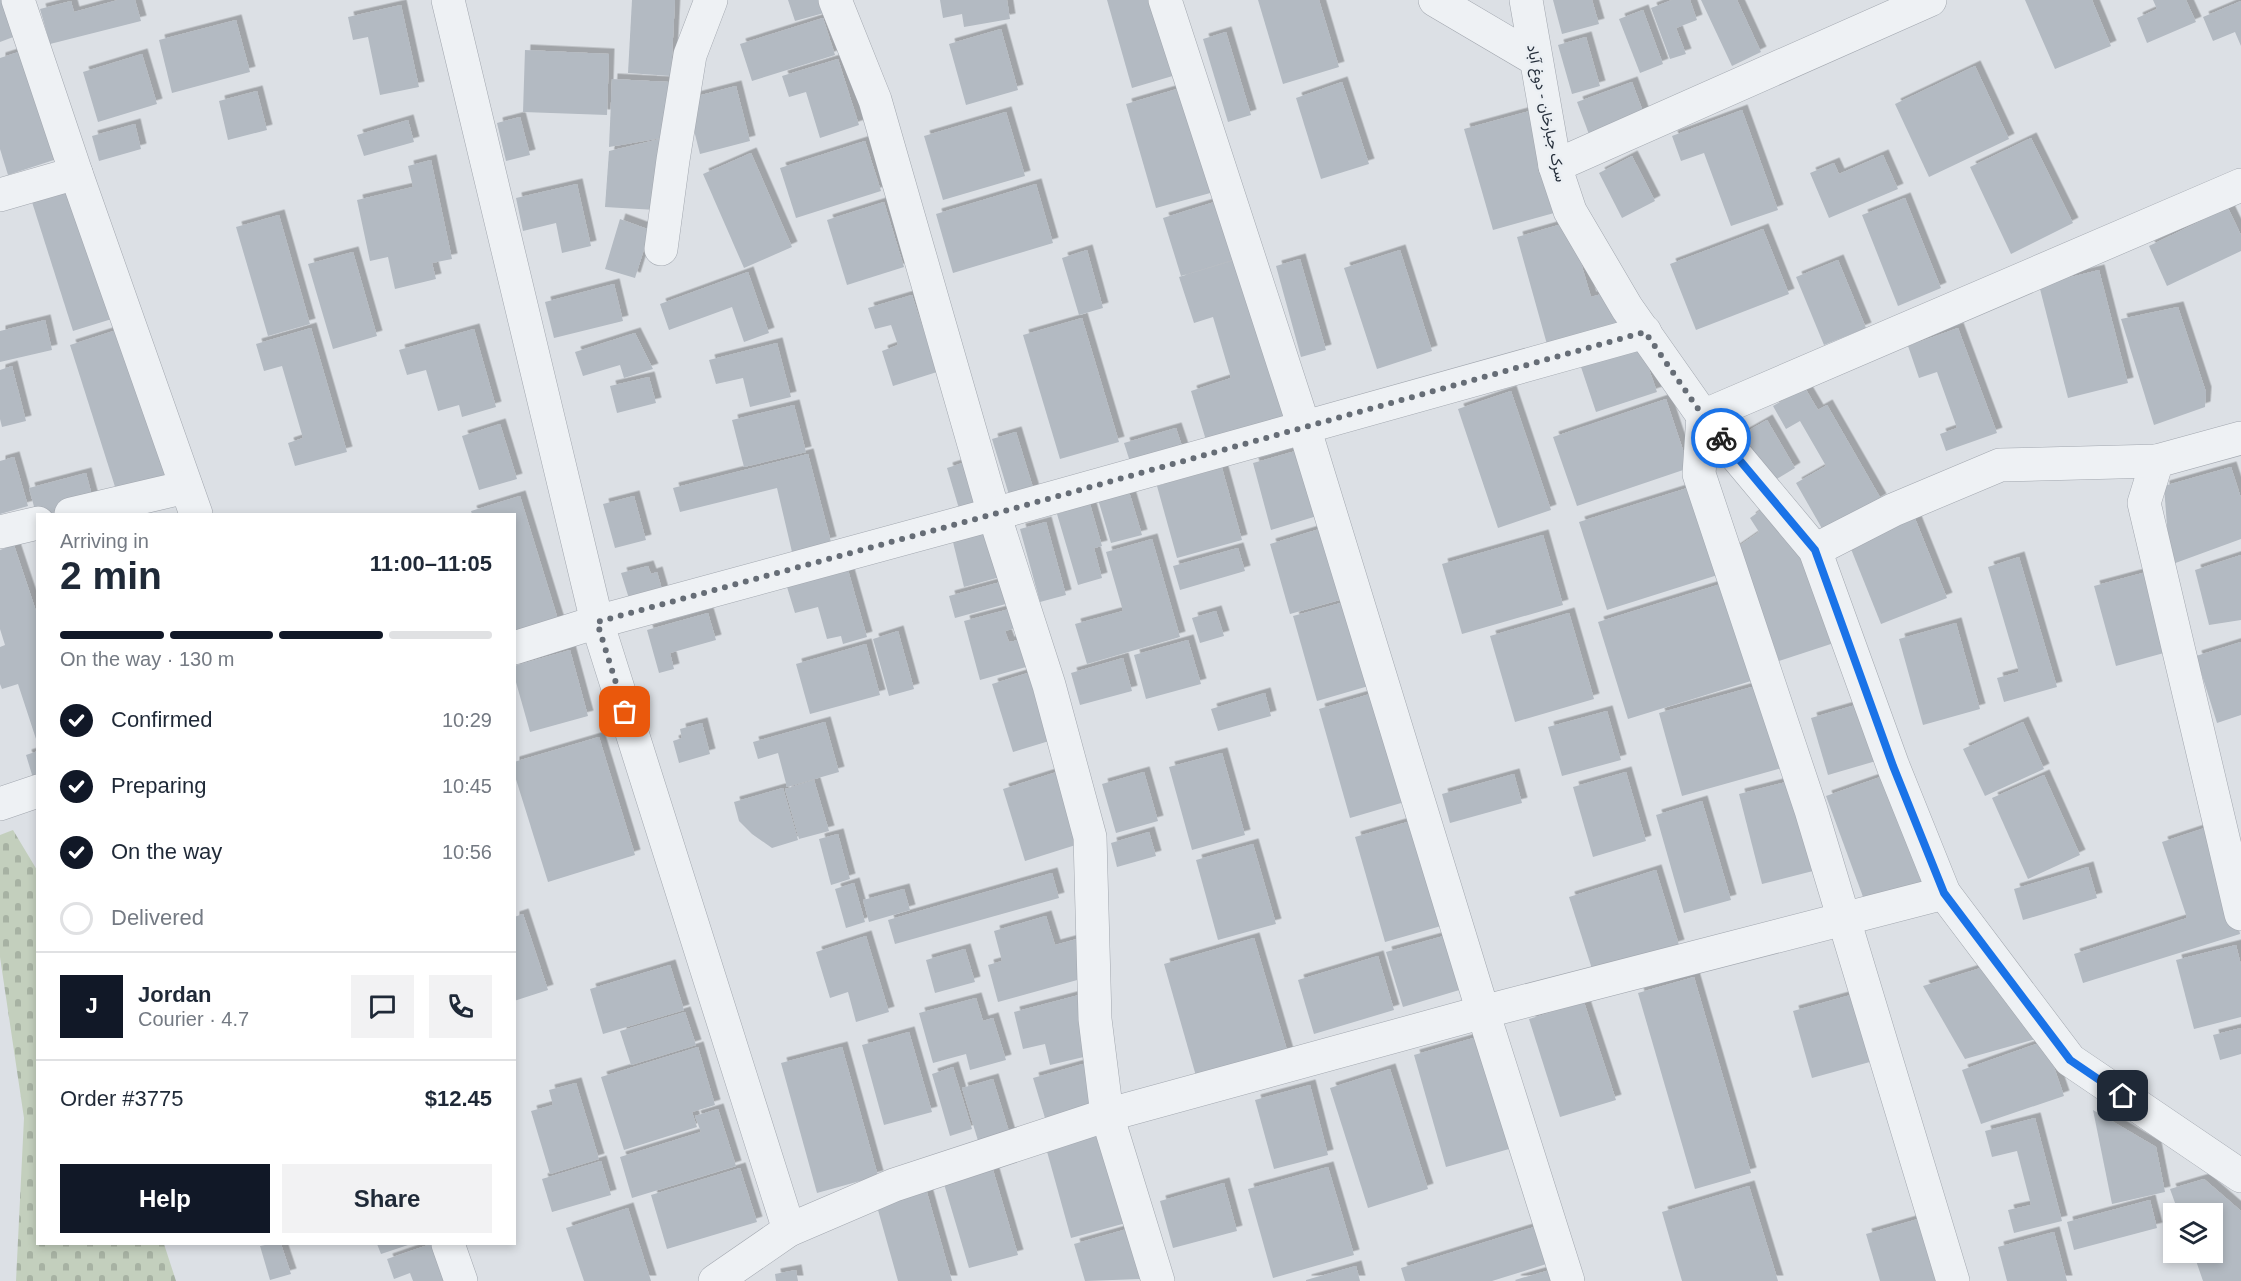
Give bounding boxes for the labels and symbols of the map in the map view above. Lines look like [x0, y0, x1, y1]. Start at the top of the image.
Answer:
street label: سرک جبارخان - دوغ آباد [1521, 43, 1570, 184]
courier [1691, 408, 1751, 468]
pin [599, 686, 650, 737]
pin [2097, 1070, 2148, 1121]

